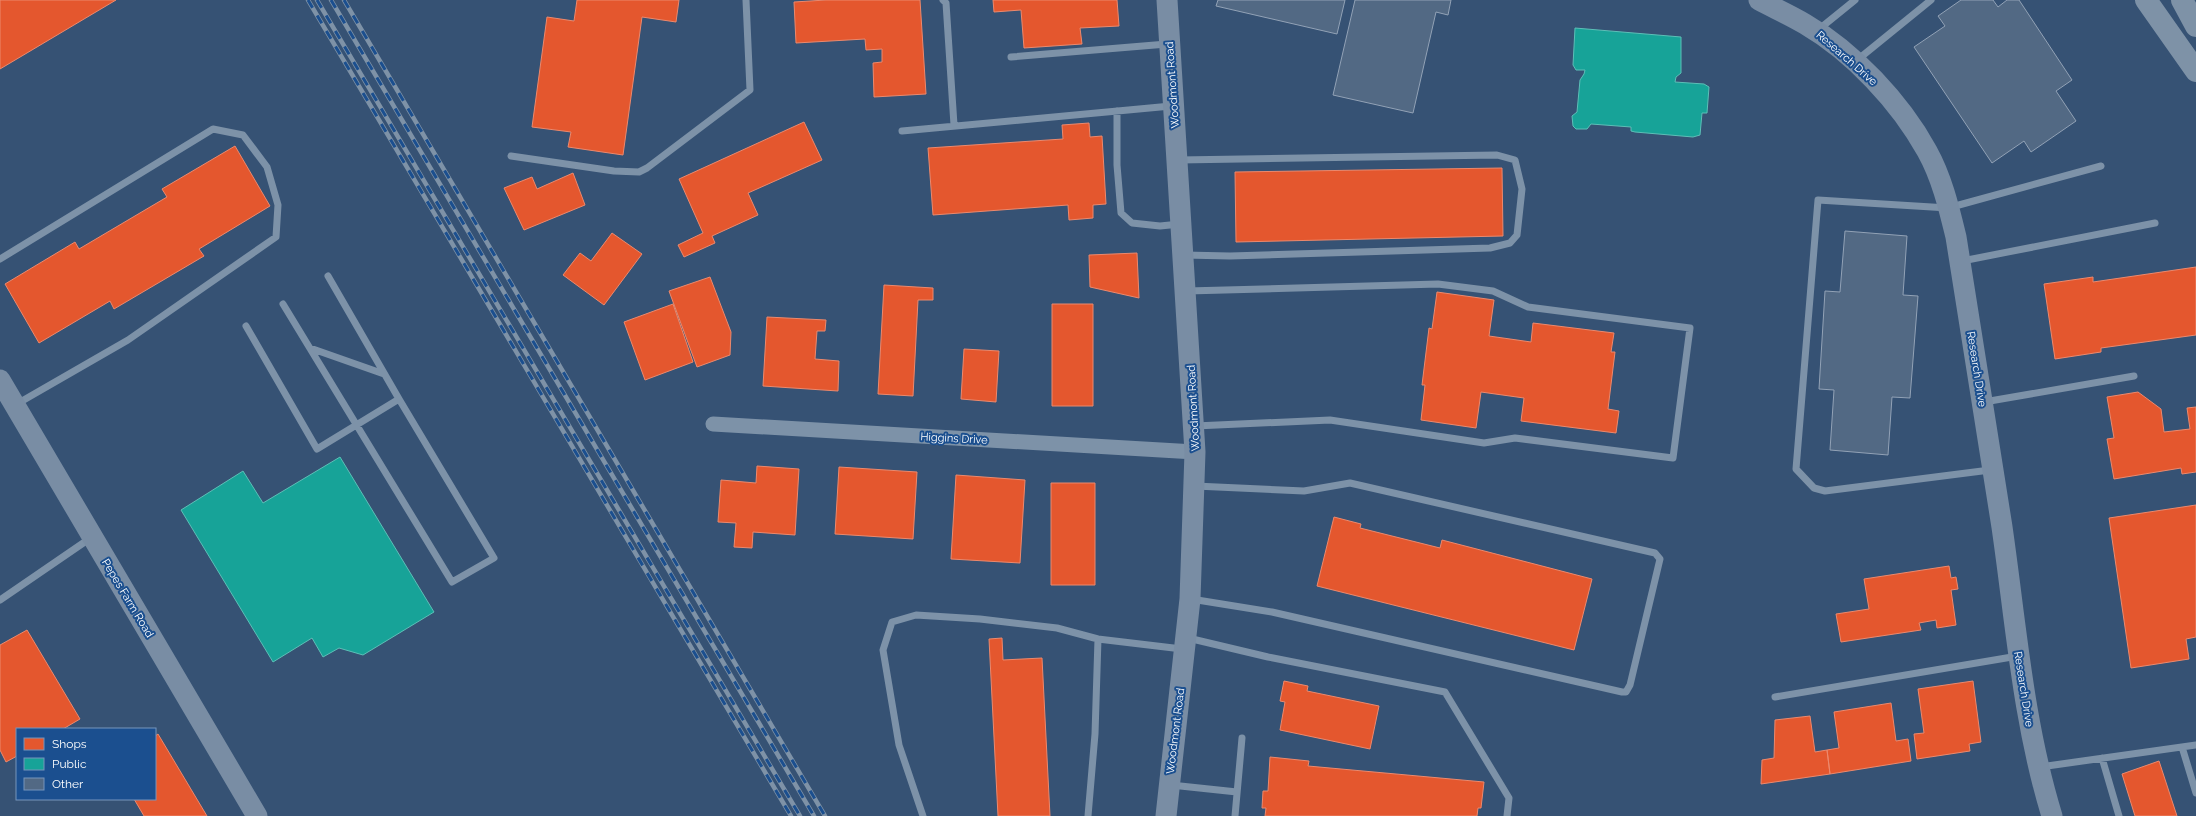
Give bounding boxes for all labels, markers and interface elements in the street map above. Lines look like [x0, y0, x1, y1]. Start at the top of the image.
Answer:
street label: Research Drive [1814, 28, 1880, 89]
street label: Woodmont Road [1163, 41, 1182, 129]
street label: Research Drive [1964, 330, 1989, 408]
street label: Woodmont Road [1185, 364, 1202, 452]
street label: Higgins Drive [920, 430, 988, 447]
street label: Pepes Farm Road [99, 557, 156, 640]
street label: Research Drive [2011, 650, 2036, 728]
street label: Woodmont Road [1164, 687, 1187, 775]
legend [16, 728, 156, 800]
text: Shops [52, 737, 87, 751]
text: Public [52, 757, 87, 771]
text: Other [52, 777, 84, 791]

